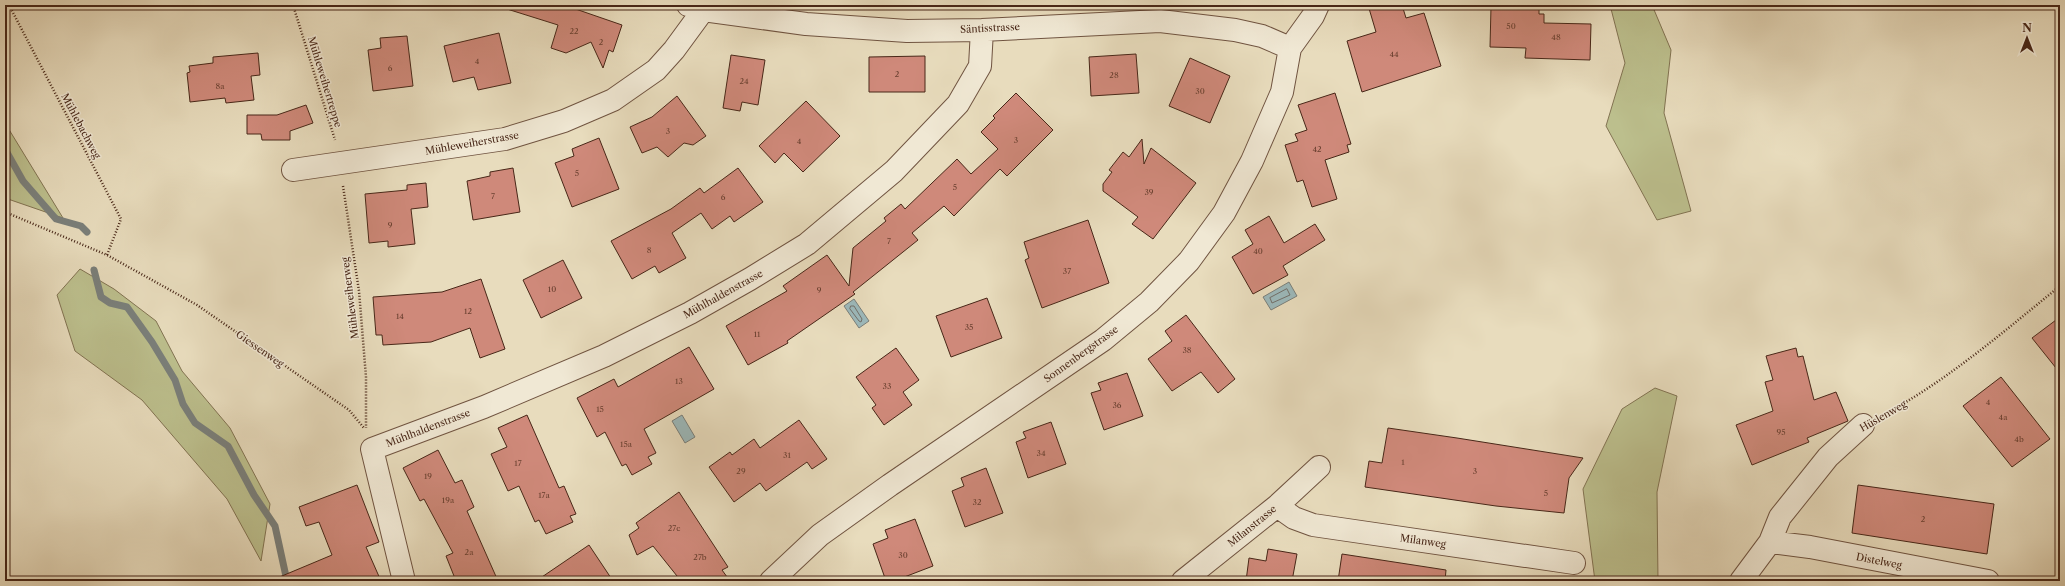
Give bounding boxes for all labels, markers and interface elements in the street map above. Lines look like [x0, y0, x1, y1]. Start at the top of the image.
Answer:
north arrow [2007, 18, 2047, 58]
street label: Säntisstrasse [960, 20, 1021, 36]
house number: 50 [1506, 21, 1516, 31]
text: N [2022, 21, 2032, 35]
house number: 22 [569, 26, 579, 36]
house number: 48 [1551, 32, 1561, 42]
street label: Mühleweihertreppe [305, 35, 345, 129]
house number: 2 [599, 37, 604, 47]
house number: 44 [1389, 49, 1399, 59]
house number: 4 [475, 56, 480, 66]
house number: 6 [388, 63, 393, 73]
house number: 2 [895, 69, 900, 79]
house number: 28 [1109, 70, 1119, 80]
house number: 24 [739, 76, 749, 86]
house number: 8a [216, 81, 225, 91]
house number: 30 [1195, 86, 1205, 96]
street label: Mühlebachweg [58, 91, 104, 162]
house number: 3 [666, 126, 670, 136]
street label: Mühleweiherstrasse [424, 128, 520, 158]
house number: 3 [1014, 135, 1018, 145]
house number: 4 [797, 136, 802, 146]
house number: 42 [1312, 144, 1322, 154]
house number: 5 [575, 168, 579, 178]
house number: 5 [953, 182, 957, 192]
house number: 39 [1144, 187, 1154, 197]
house number: 7 [491, 191, 495, 201]
house number: 6 [721, 192, 726, 202]
house number: 9 [388, 220, 393, 230]
house number: 7 [887, 236, 891, 246]
house number: 8 [647, 245, 652, 255]
house number: 40 [1253, 246, 1263, 256]
street label: Mühleweiherweg [338, 256, 361, 340]
street label: Mühlhaldenstrasse [681, 266, 766, 321]
house number: 37 [1063, 266, 1071, 276]
house number: 10 [548, 284, 556, 294]
house number: 9 [817, 285, 822, 295]
house number: 12 [464, 306, 472, 316]
house number: 14 [396, 311, 404, 321]
house number: 35 [965, 322, 973, 332]
street label: Sonnenbergstrasse [1041, 322, 1121, 385]
street label: Giessenweg [233, 328, 287, 371]
house number: 11 [754, 329, 761, 339]
house number: 38 [1182, 345, 1192, 355]
house number: 13 [675, 376, 683, 386]
house number: 33 [883, 381, 891, 391]
street label: Hüslenweg [1857, 397, 1909, 435]
house number: 4 [1986, 397, 1991, 407]
house number: 36 [1112, 400, 1122, 410]
house number: 15 [596, 404, 604, 414]
street label: Mühlhaldenstrasse [384, 406, 472, 450]
house number: 4a [1999, 412, 2008, 422]
house number: 95 [1776, 427, 1786, 437]
house number: 4b [2014, 434, 2024, 444]
house number: 15a [620, 439, 633, 449]
house number: 34 [1036, 448, 1046, 458]
house number: 31 [783, 450, 792, 460]
house number: 1 [1401, 457, 1405, 467]
house number: 17 [514, 458, 522, 468]
house number: 29 [736, 466, 746, 476]
house number: 3 [1473, 466, 1477, 476]
house number: 19 [424, 471, 432, 481]
house number: 5 [1544, 488, 1548, 498]
house number: 17a [538, 490, 551, 500]
house number: 19a [442, 495, 455, 505]
house number: 32 [972, 497, 982, 507]
street label: Milanstrasse [1225, 502, 1279, 550]
house number: 2 [1921, 514, 1926, 524]
house number: 27c [668, 523, 680, 533]
street label: Milanweg [1399, 531, 1448, 551]
house number: 2a [465, 547, 474, 557]
house number: 30 [898, 550, 908, 560]
street label: Distelweg [1855, 550, 1904, 572]
house number: 27b [693, 552, 707, 562]

